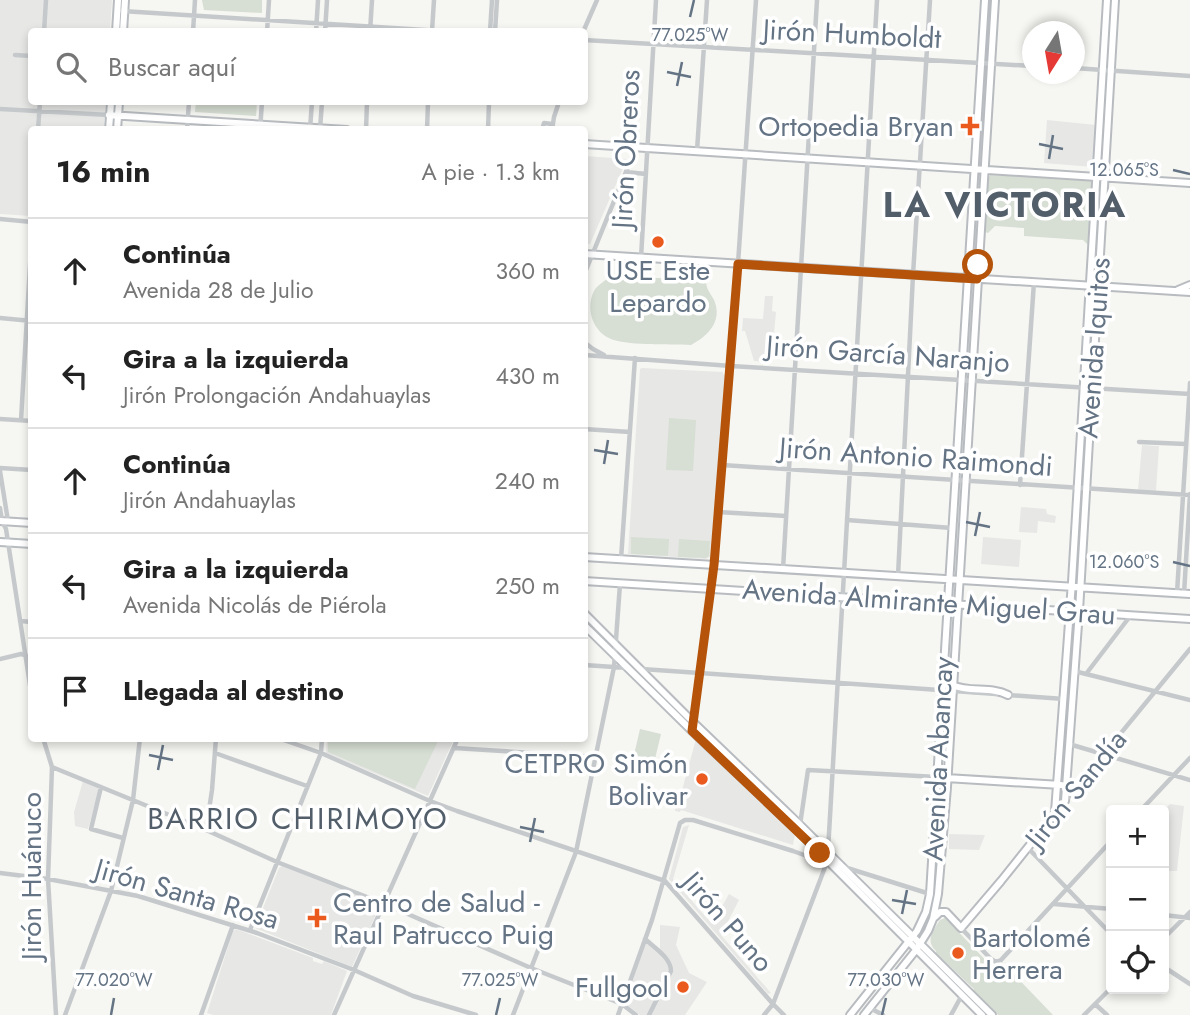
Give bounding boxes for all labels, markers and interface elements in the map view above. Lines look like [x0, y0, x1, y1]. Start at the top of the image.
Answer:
street label: Jirón Humboldt [758, 9, 942, 59]
north arrow [1022, 21, 1085, 84]
text: 77.025°W [652, 22, 728, 48]
search box [28, 28, 588, 105]
icon: search [52, 48, 90, 86]
text: Buscar aquí [108, 48, 236, 86]
street label: Jirón Obreros [601, 69, 651, 233]
place label: Ortopedia Bryan [758, 106, 954, 147]
marker: Ortopedia Bryan [960, 116, 980, 136]
text: 16 min [56, 150, 150, 193]
text: A pie · 1.3 km [422, 155, 560, 189]
text: 12.065°S [1089, 157, 1159, 183]
district label: LA VICTORIA [883, 180, 1127, 230]
marker: USE Este Lepardo [650, 234, 666, 250]
text: Continúa [123, 235, 231, 273]
route start [962, 249, 993, 280]
place label: USE Este Lepardo [606, 250, 710, 323]
icon: ahead [56, 252, 94, 290]
text: 360 m [496, 254, 560, 288]
street label: Avenida Iquitos [1067, 256, 1121, 440]
text: Avenida 28 de Julio [123, 273, 314, 307]
street label: Jirón García Naranjo [761, 325, 1011, 383]
text: Gira a la izquierda [123, 340, 349, 378]
icon: left [56, 357, 94, 395]
text: 430 m [495, 359, 560, 393]
text: Jirón Prolongación Andahuaylas [123, 378, 431, 412]
street label: Jirón Antonio Raimondi [774, 427, 1054, 487]
text: Continúa [123, 445, 231, 483]
icon: ahead [56, 462, 94, 500]
text: 240 m [495, 464, 560, 498]
text: Jirón Andahuaylas [123, 483, 296, 517]
text: 12.060°S [1089, 549, 1159, 575]
text: Gira a la izquierda [123, 550, 349, 588]
icon: left [56, 567, 94, 605]
text: 250 m [495, 569, 560, 603]
street label: Avenida Almirante Miguel Grau [741, 569, 1117, 635]
text: Avenida Nicolás de Piérola [123, 588, 387, 622]
street label: Avenida Abancay [912, 655, 964, 862]
icon: arrive [56, 672, 94, 710]
text: Llegada al destino [123, 672, 344, 710]
street label: Jirón Sandía [1013, 721, 1137, 860]
place label: CETPRO Simón Bolivar [504, 743, 688, 816]
marker: CETPRO Simón Bolivar [694, 771, 710, 787]
street label: Jirón Huánuco [11, 792, 52, 964]
district label: BARRIO CHIRIMOYO [147, 797, 449, 840]
map controls [1106, 805, 1169, 994]
button: + [1106, 805, 1169, 868]
route end [804, 837, 835, 868]
street label: Jirón Santa Rosa [86, 847, 284, 940]
street label: Jirón Puno [670, 860, 783, 981]
button: − [1106, 868, 1169, 931]
place label: Centro de Salud - Raul Patrucco Puig [333, 882, 554, 955]
marker: Centro de Salud - Raul Patrucco Puig [307, 908, 327, 928]
place label: Bartolomé Herrera [972, 917, 1091, 990]
button: locate [1106, 931, 1169, 994]
marker: Bartolomé Herrera [950, 945, 966, 961]
text: 77.020°W [75, 967, 153, 993]
text: 77.025°W [462, 967, 538, 993]
place label: Fullgool [575, 967, 669, 1008]
text: 77.030°W [848, 967, 925, 993]
marker: Fullgool [675, 979, 691, 995]

